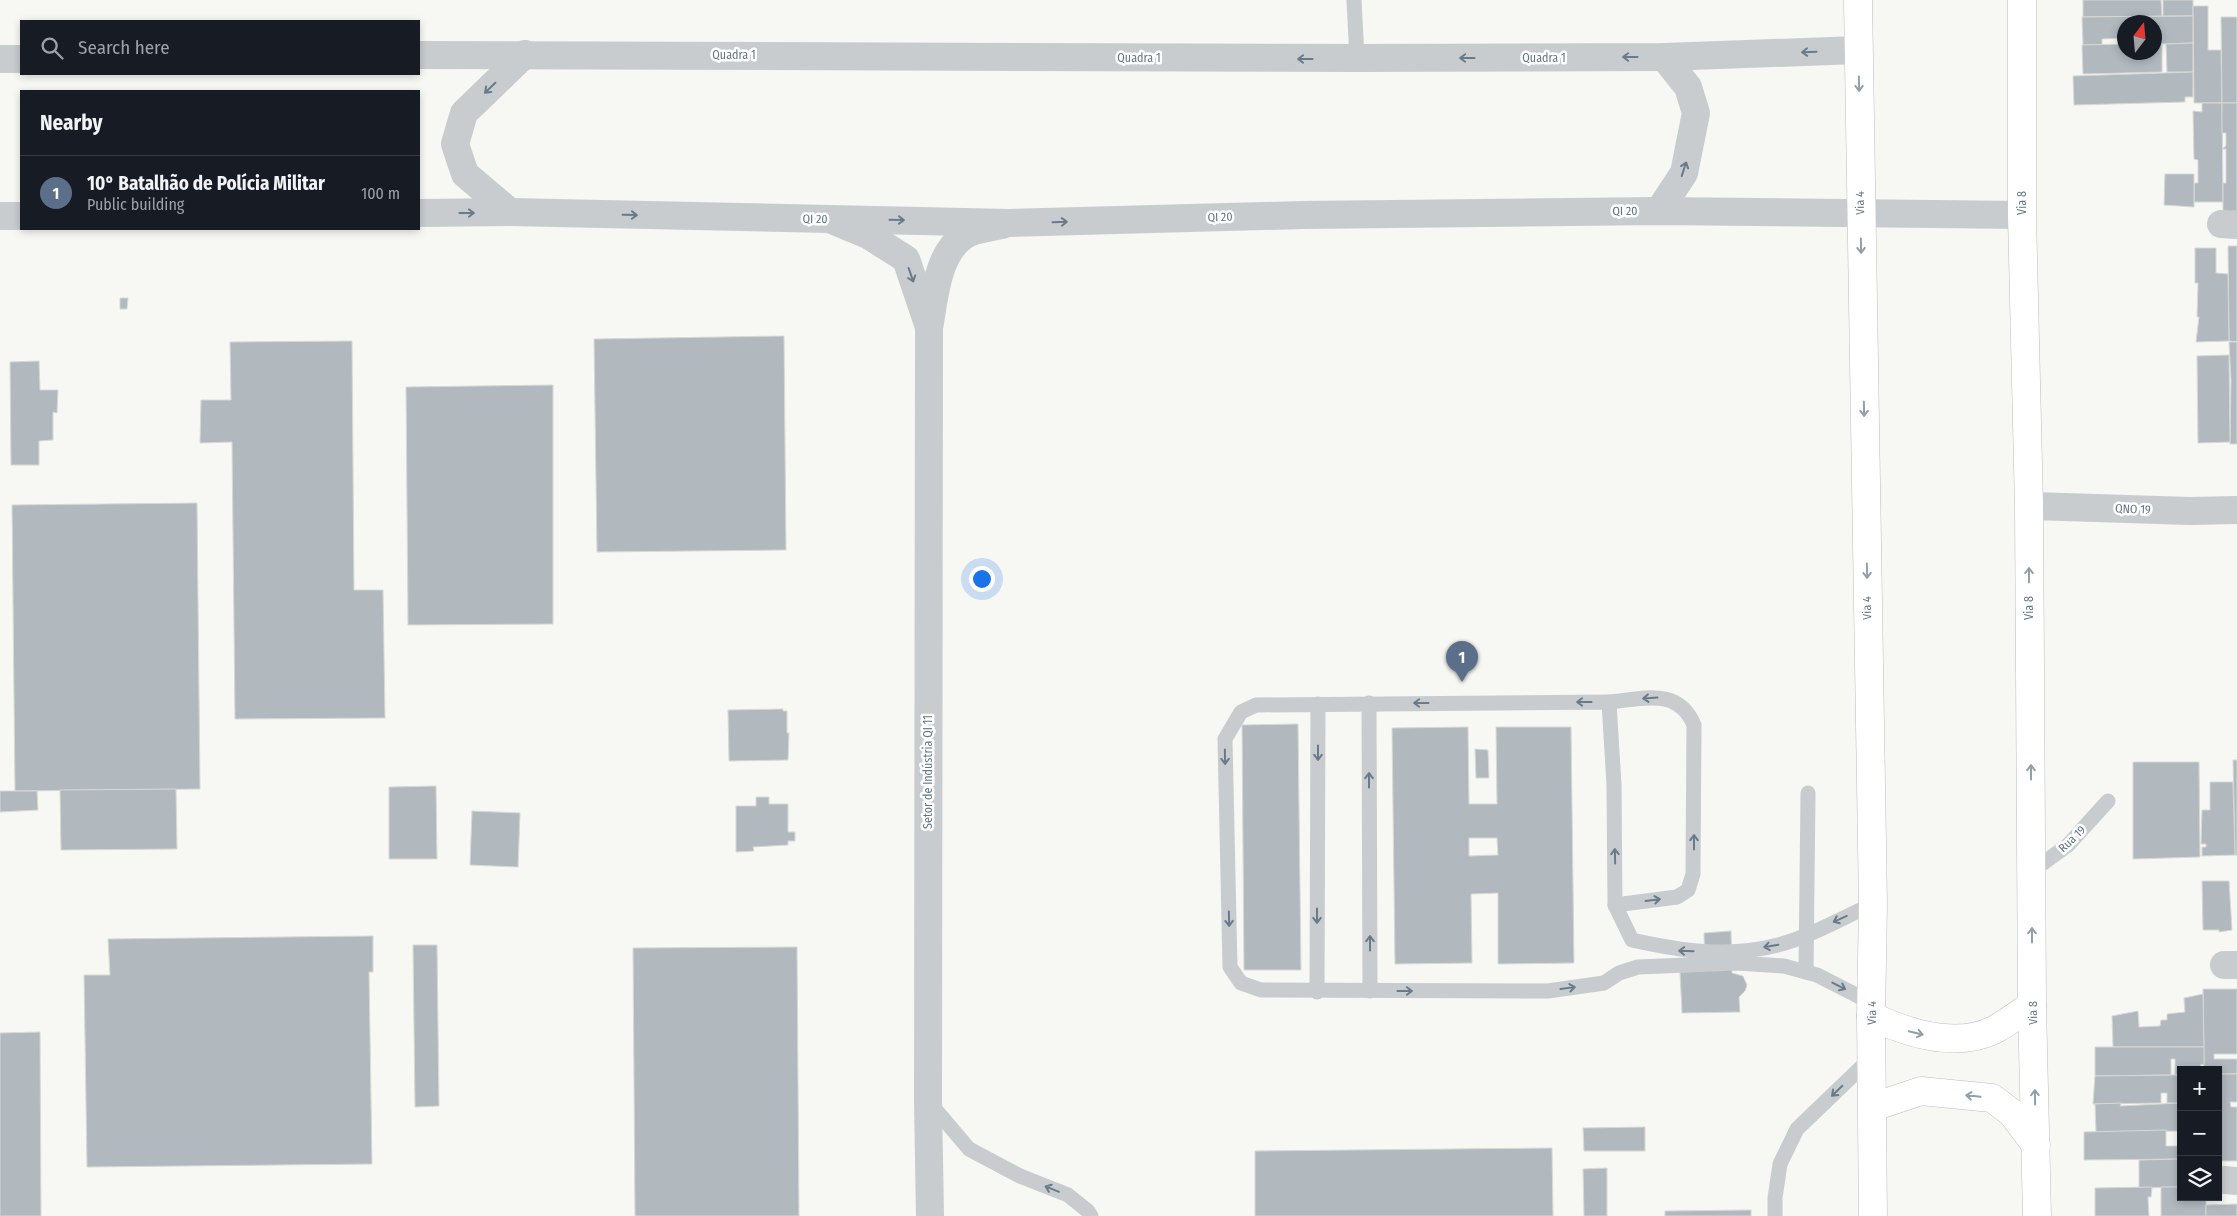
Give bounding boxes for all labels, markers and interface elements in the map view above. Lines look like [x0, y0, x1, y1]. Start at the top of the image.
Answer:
north arrow [2117, 15, 2162, 60]
search box [20, 20, 420, 75]
icon: search [38, 34, 66, 62]
text: Search here [78, 36, 170, 59]
one-way arrow [1802, 47, 1818, 56]
street label: Quadra 1 [712, 48, 756, 62]
street label: Quadra 1 [1117, 51, 1161, 65]
street label: Quadra 1 [1522, 51, 1566, 65]
one-way arrow [1622, 52, 1638, 62]
one-way arrow [1459, 53, 1476, 63]
one-way arrow [1297, 54, 1313, 64]
one-way arrow [1854, 75, 1864, 91]
one-way arrow [484, 81, 496, 94]
text: Nearby [40, 110, 102, 136]
one-way arrow [1680, 162, 1689, 178]
text: 10° Batalhão de Polícia Militar [87, 172, 325, 195]
text: 1 [53, 184, 59, 203]
text: 100 m [361, 184, 400, 203]
street label: Via 4 [1853, 191, 1867, 215]
street label: Via 8 [2015, 191, 2029, 215]
text: Public building [87, 195, 184, 214]
street label: QI 20 [1612, 204, 1638, 218]
one-way arrow [459, 208, 475, 218]
one-way arrow [622, 210, 638, 220]
street label: QI 20 [1207, 210, 1233, 224]
street label: QI 20 [802, 212, 828, 226]
one-way arrow [889, 216, 905, 225]
one-way arrow [1052, 217, 1068, 226]
one-way arrow [1856, 238, 1865, 254]
one-way arrow [907, 267, 917, 283]
one-way arrow [1859, 400, 1869, 416]
street label: QNO 19 [2115, 501, 2151, 517]
one-way arrow [1862, 562, 1872, 579]
your location [969, 566, 995, 592]
one-way arrow [2024, 567, 2034, 584]
street label: Via 4 [1860, 596, 1874, 620]
street label: Via 8 [2022, 596, 2036, 620]
pin: 1 [1446, 641, 1478, 682]
one-way arrow [1643, 694, 1659, 703]
one-way arrow [1576, 697, 1592, 707]
one-way arrow [1413, 698, 1430, 708]
street label: Setor de Indústria QI 11 [921, 715, 935, 829]
one-way arrow [1313, 744, 1323, 761]
one-way arrow [1221, 749, 1230, 765]
one-way arrow [2026, 765, 2036, 781]
one-way arrow [1364, 772, 1374, 788]
street label: Rua 19 [2056, 823, 2089, 855]
one-way arrow [1689, 834, 1699, 850]
one-way arrow [1610, 849, 1619, 865]
one-way arrow [1644, 895, 1660, 905]
one-way arrow [1312, 907, 1322, 923]
one-way arrow [1224, 911, 1234, 927]
one-way arrow [1833, 914, 1848, 924]
one-way arrow [2027, 927, 2037, 944]
one-way arrow [1365, 935, 1375, 951]
one-way arrow [1764, 942, 1780, 951]
one-way arrow [1678, 946, 1694, 955]
one-way arrow [1832, 981, 1847, 991]
one-way arrow [1559, 983, 1575, 993]
one-way arrow [1397, 986, 1413, 996]
street label: Via 4 [1865, 1001, 1879, 1025]
street label: Via 8 [2026, 1001, 2040, 1025]
one-way arrow [1908, 1029, 1924, 1039]
map controls [2177, 1066, 2222, 1201]
button: + [2177, 1066, 2222, 1111]
one-way arrow [1830, 1085, 1843, 1097]
one-way arrow [2030, 1090, 2039, 1106]
one-way arrow [1965, 1091, 1981, 1101]
button: − [2177, 1111, 2222, 1156]
button: layers [2177, 1156, 2222, 1201]
one-way arrow [1045, 1184, 1060, 1193]

